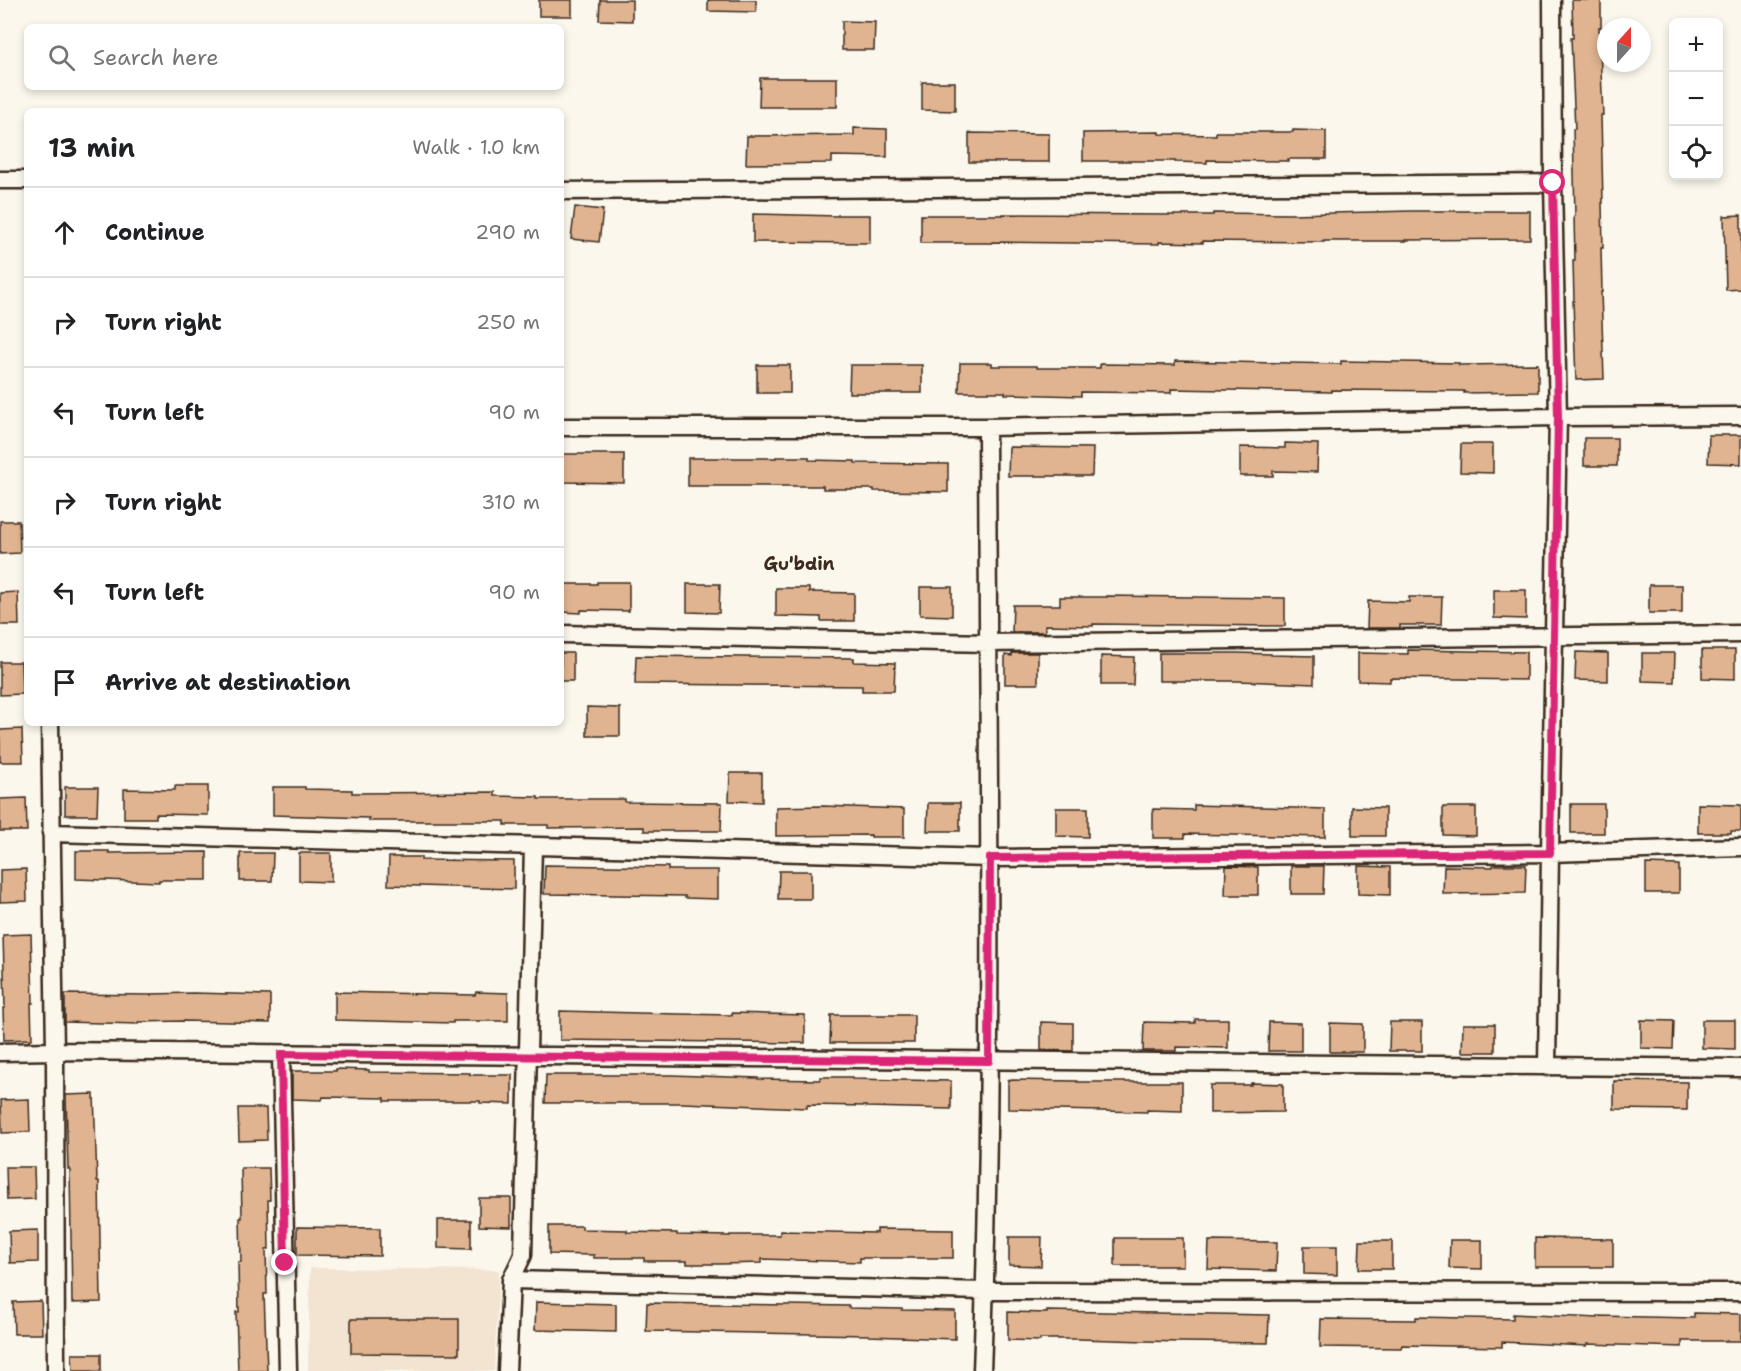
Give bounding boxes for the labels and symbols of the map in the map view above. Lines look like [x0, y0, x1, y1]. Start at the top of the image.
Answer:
north arrow [1597, 18, 1651, 72]
route start [1539, 169, 1565, 195]
district label: Gu'bdin [763, 552, 835, 576]
route end [271, 1249, 297, 1275]

